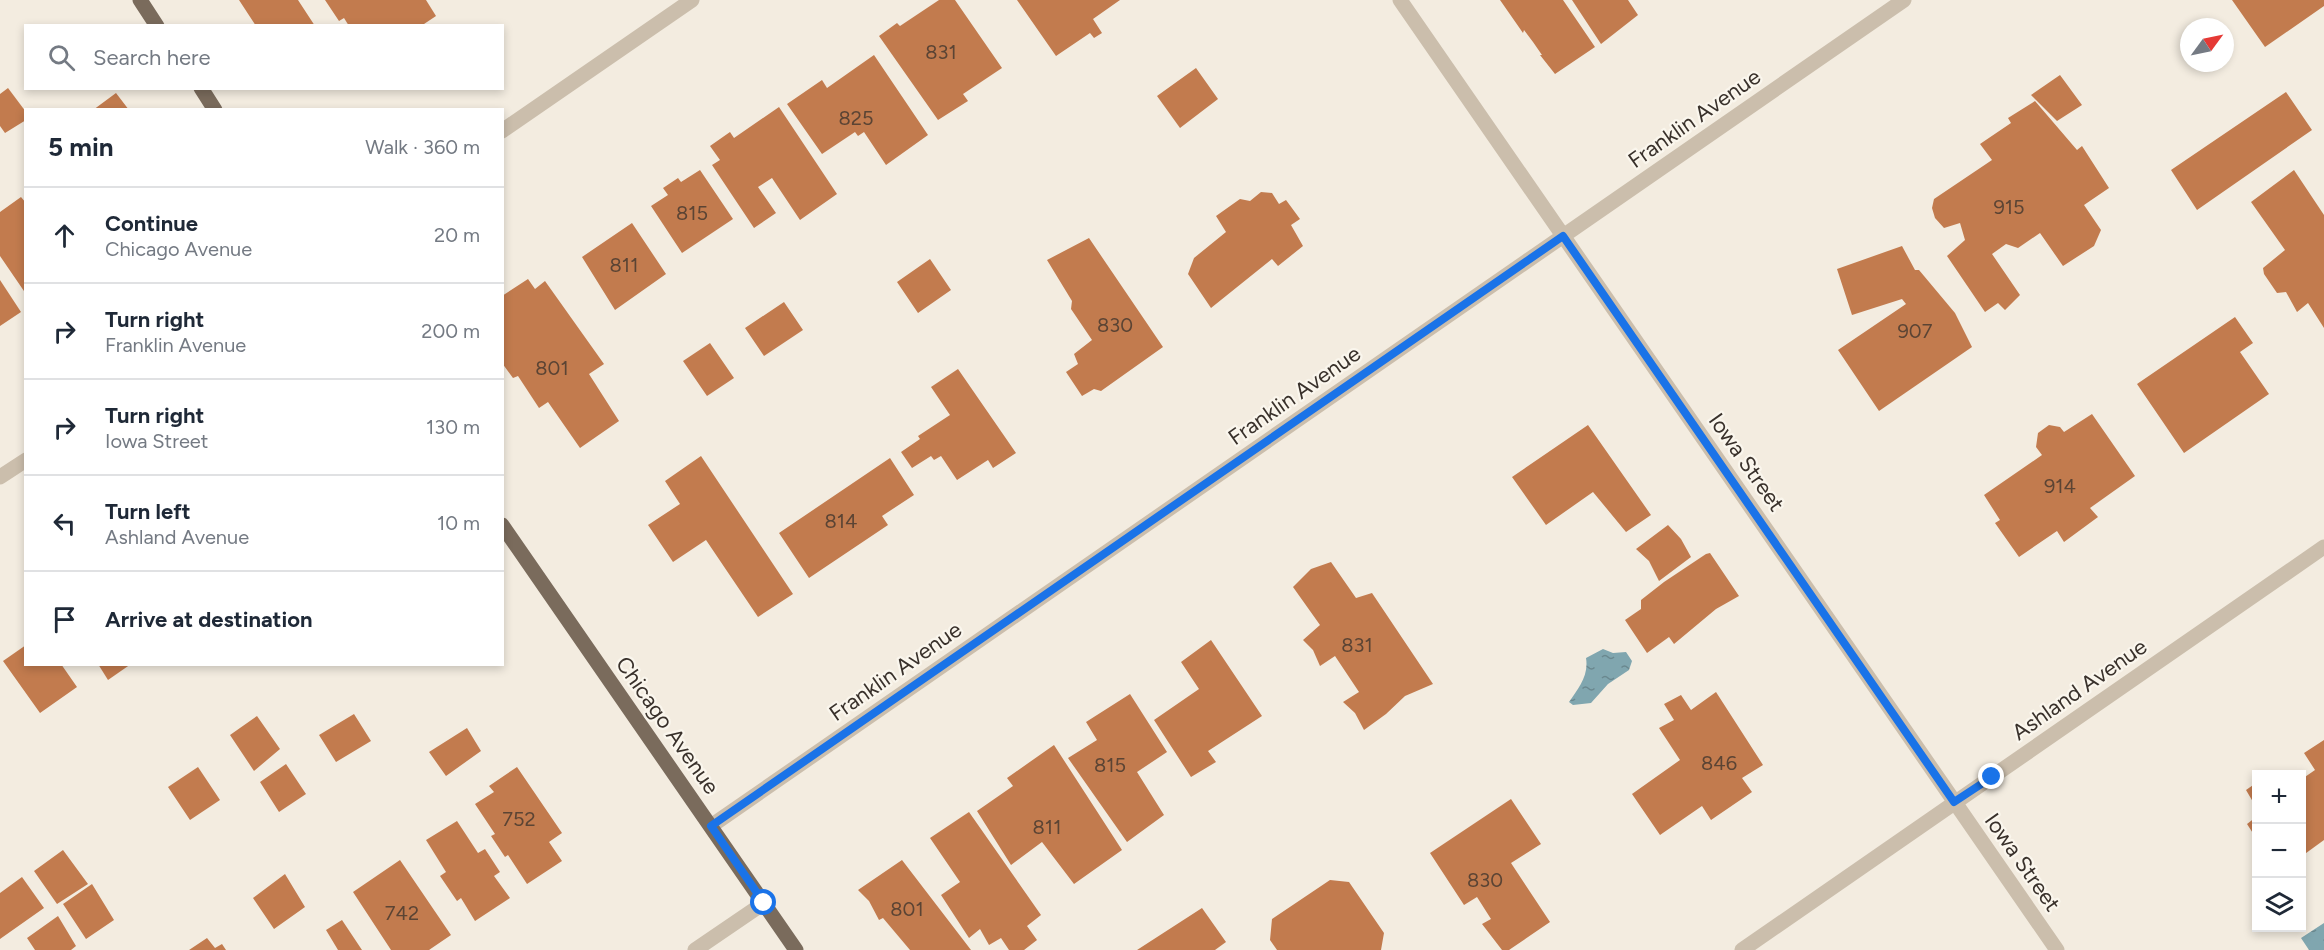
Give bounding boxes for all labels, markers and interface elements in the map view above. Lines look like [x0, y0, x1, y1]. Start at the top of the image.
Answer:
north arrow [2180, 18, 2234, 72]
search box [24, 24, 504, 90]
house number: 831 [925, 40, 957, 64]
icon: search [45, 41, 78, 74]
text: Search here [93, 44, 211, 71]
street label: Franklin Avenue [1623, 63, 1766, 174]
house number: 825 [839, 106, 873, 130]
text: 5 min [48, 131, 114, 163]
text: Walk · 360 m [365, 135, 480, 159]
house number: 915 [1993, 195, 2025, 219]
house number: 815 [676, 201, 708, 225]
text: Continue [105, 210, 198, 237]
icon: ahead [48, 219, 81, 252]
text: 20 m [434, 223, 480, 247]
text: Chicago Avenue [105, 237, 252, 261]
house number: 811 [610, 253, 638, 277]
text: Turn right [105, 306, 204, 333]
house number: 830 [1097, 313, 1133, 337]
icon: right [48, 315, 81, 348]
text: 200 m [421, 319, 480, 343]
house number: 907 [1898, 319, 1933, 343]
text: Franklin Avenue [105, 333, 246, 357]
street label: Franklin Avenue [1223, 340, 1366, 451]
house number: 801 [535, 356, 569, 380]
text: Turn right [105, 402, 204, 429]
street label: Iowa Street [1703, 408, 1790, 517]
icon: right [48, 411, 81, 444]
text: 130 m [426, 415, 480, 439]
text: Iowa Street [105, 429, 208, 453]
house number: 914 [2044, 474, 2076, 498]
text: Turn left [105, 498, 191, 525]
icon: left [48, 507, 81, 540]
house number: 814 [825, 509, 857, 533]
text: 10 m [437, 511, 480, 535]
text: Ashland Avenue [105, 525, 249, 549]
icon: arrive [48, 603, 81, 636]
text: Arrive at destination [105, 606, 313, 633]
street label: Franklin Avenue [824, 616, 967, 727]
house number: 831 [1341, 633, 1373, 657]
street label: Ashland Avenue [2007, 633, 2152, 746]
street label: Chicago Avenue [610, 651, 725, 799]
house number: 846 [1701, 751, 1737, 775]
house number: 815 [1094, 753, 1126, 777]
route end [1978, 763, 2004, 789]
map controls [2252, 770, 2306, 932]
button: + [2252, 770, 2306, 824]
house number: 752 [502, 807, 536, 831]
street label: Iowa Street [1979, 808, 2066, 917]
house number: 811 [1033, 815, 1061, 839]
button: − [2252, 824, 2306, 878]
house number: 830 [1467, 868, 1503, 892]
button: layers [2252, 878, 2306, 932]
route start [750, 889, 776, 915]
house number: 801 [890, 897, 924, 921]
house number: 742 [385, 901, 419, 925]

